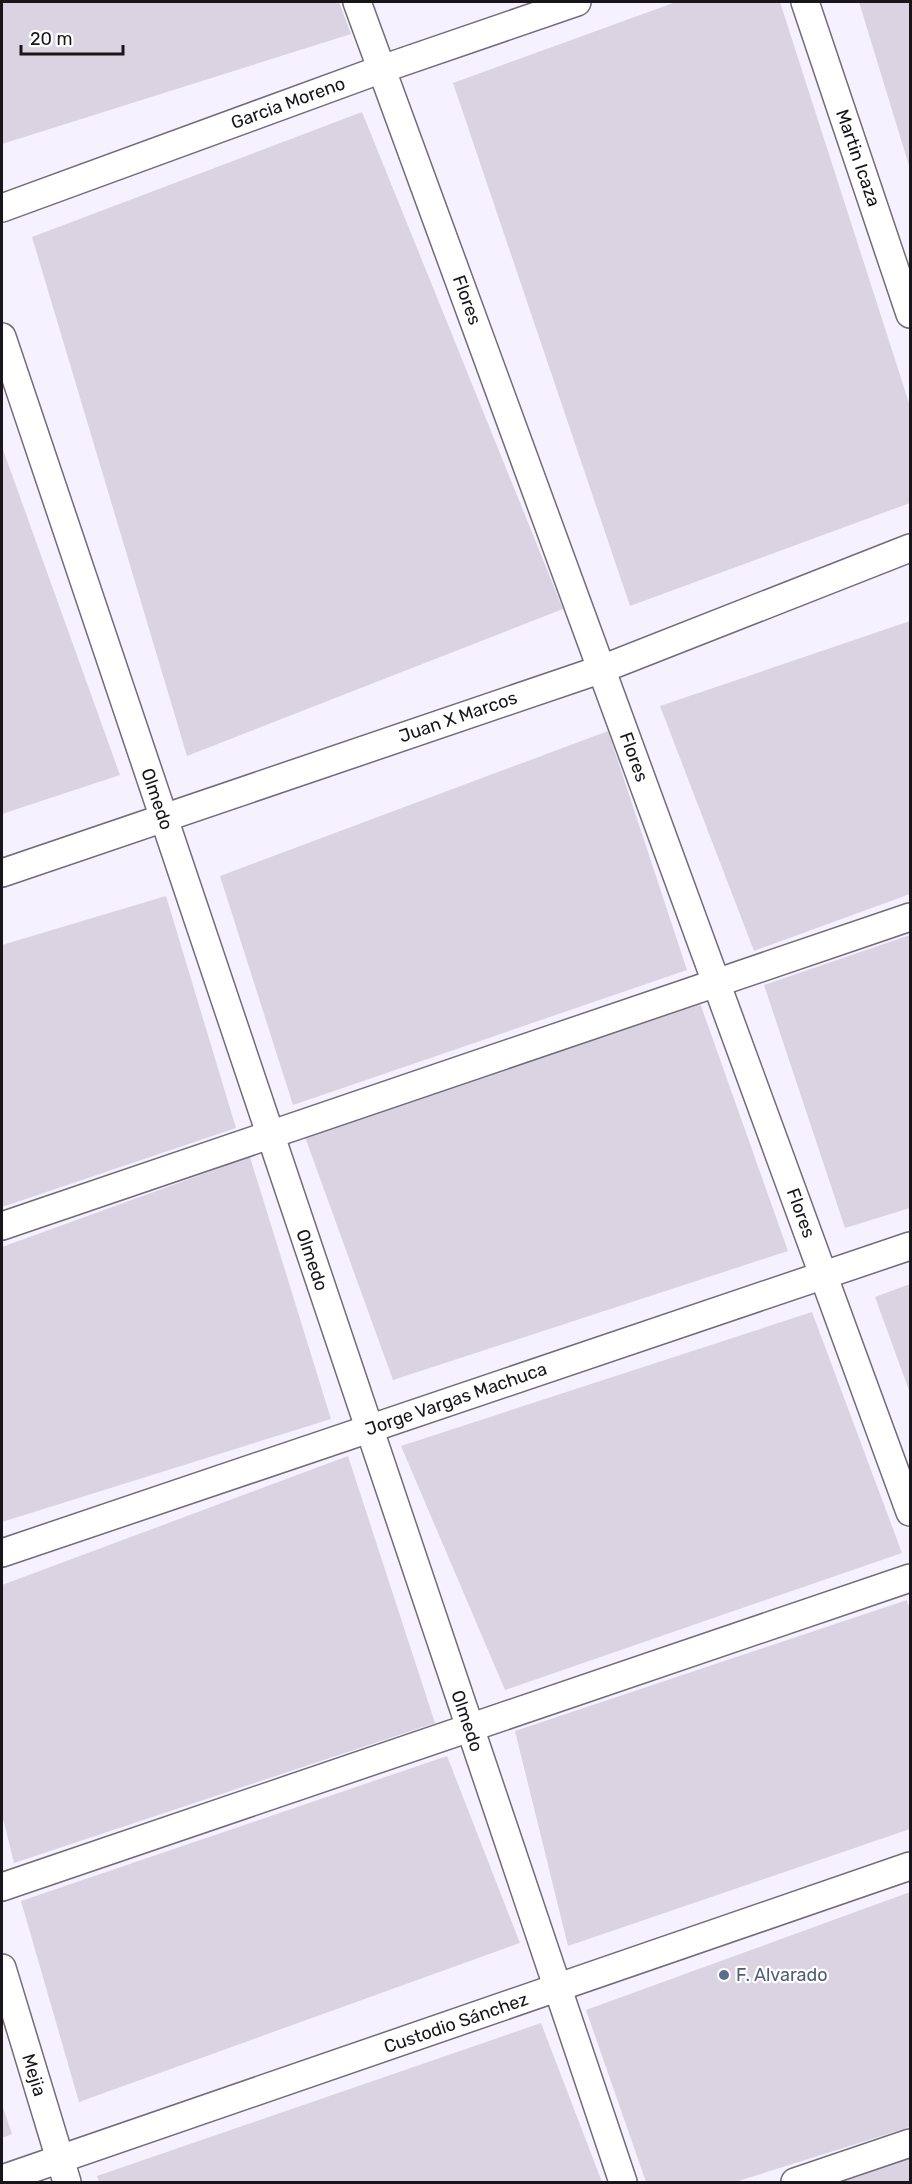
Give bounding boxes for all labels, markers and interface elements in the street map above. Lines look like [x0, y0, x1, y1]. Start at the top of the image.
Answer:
scale bar [21, 18, 123, 56]
text: 20 m [30, 28, 72, 50]
street label: Garcia Moreno [228, 72, 348, 134]
street label: Martin Icaza [831, 106, 885, 210]
street label: Flores [448, 272, 486, 328]
street label: Juan X Marcos [396, 686, 520, 748]
street label: Flores [615, 729, 653, 785]
street label: Olmedo [136, 765, 178, 833]
street label: Flores [782, 1185, 820, 1241]
street label: Olmedo [291, 1226, 333, 1294]
street label: Jorge Vargas Machuca [362, 1358, 550, 1440]
street label: Olmedo [446, 1687, 488, 1755]
place label: F. Alvarado [736, 1964, 828, 1986]
marker: F. Alvarado [717, 1968, 731, 1982]
street label: Custodio Sánchez [381, 1988, 531, 2058]
street label: Mejia [17, 2051, 51, 2099]

